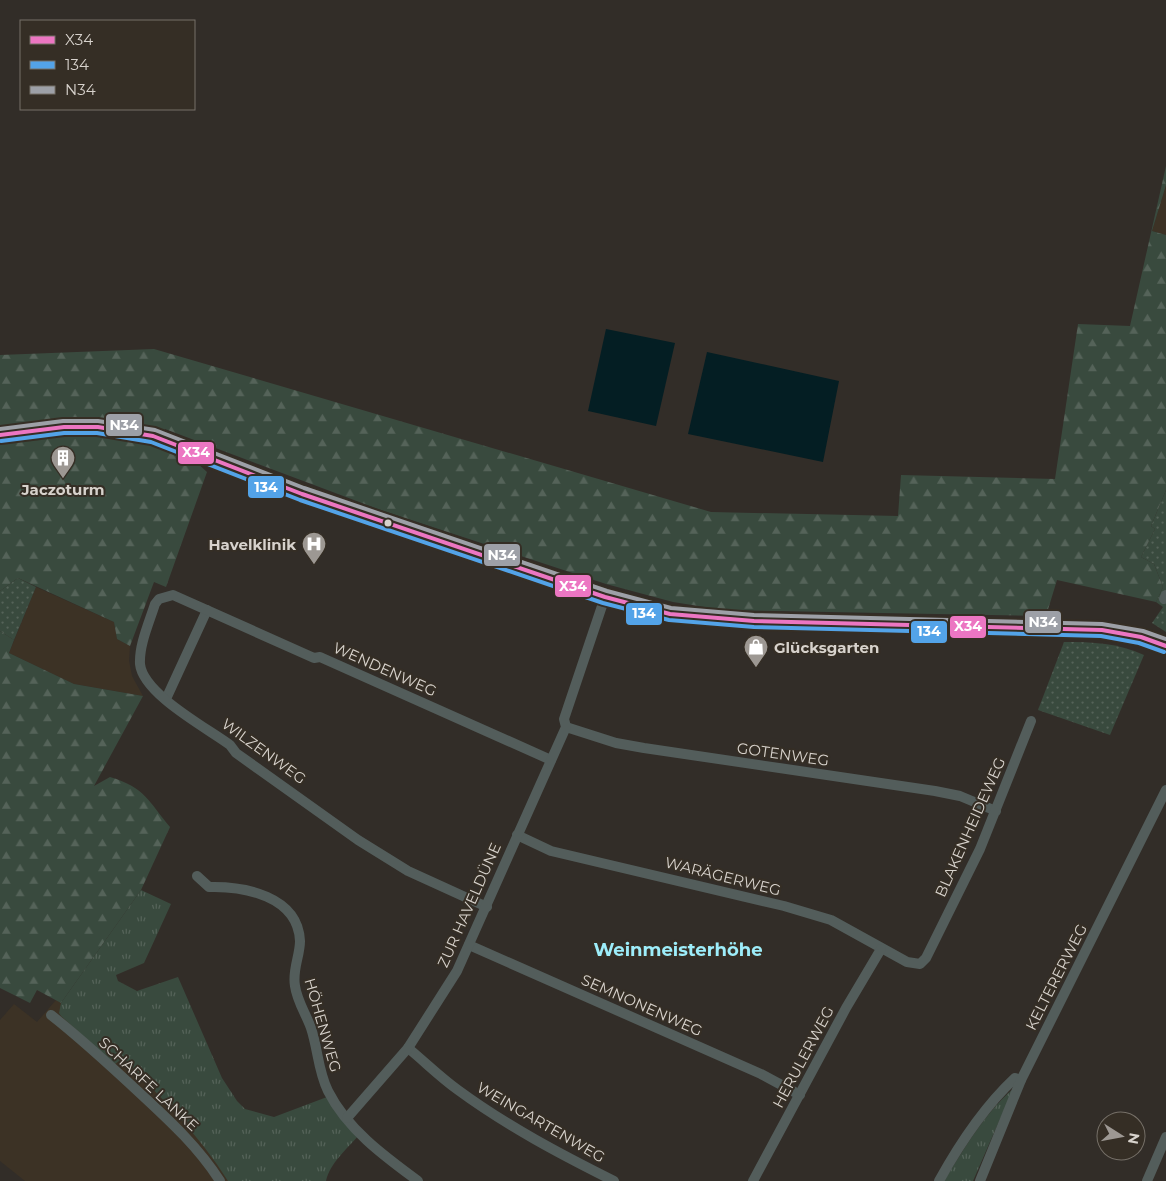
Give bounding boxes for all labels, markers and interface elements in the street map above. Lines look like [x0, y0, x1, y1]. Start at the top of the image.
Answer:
legend [20, 20, 195, 110]
text: X34 [65, 30, 93, 49]
text: 134 [65, 55, 89, 74]
text: N34 [65, 80, 96, 99]
line badge: N34 [105, 413, 143, 437]
text: N34 [109, 416, 139, 434]
line badge: X34 [177, 441, 215, 465]
text: X34 [182, 443, 210, 461]
building icon: Jaczoturm [50, 445, 76, 479]
line badge: 134 [247, 475, 285, 499]
text: 134 [254, 478, 278, 496]
place label: Jaczoturm [20, 480, 105, 499]
unlabelled marker [383, 518, 393, 528]
hospital icon: Havelklinik [301, 531, 327, 565]
place label: Havelklinik [208, 535, 296, 554]
line badge: N34 [483, 543, 521, 567]
text: N34 [487, 546, 517, 564]
line badge: X34 [554, 574, 592, 598]
text: X34 [559, 577, 587, 595]
line badge: 134 [625, 602, 663, 626]
text: 134 [632, 604, 656, 622]
line badge: N34 [1024, 610, 1062, 634]
text: N34 [1028, 613, 1058, 631]
line badge: X34 [949, 615, 987, 639]
text: X34 [954, 617, 982, 635]
line badge: 134 [910, 620, 948, 644]
text: 134 [917, 622, 941, 640]
shop icon: Glücksgarten [743, 634, 769, 668]
street label: WENDENWEG [330, 638, 440, 700]
place label: Glücksgarten [774, 638, 879, 657]
street label: WILZENWEG [218, 714, 310, 788]
street label: GOTENWEG [736, 738, 830, 770]
street label: BLAKENHEIDEWEG [931, 754, 1009, 900]
street label: ZUR HAVELDÜNE [433, 840, 505, 970]
street label: WARÄGERWEG [663, 852, 783, 900]
street label: KELTERERWEG [1021, 921, 1091, 1033]
district label: Weinmeisterhöhe [593, 939, 763, 961]
street label: SEMNONENWEG [578, 970, 706, 1040]
street label: HÖHENWEG [300, 976, 346, 1074]
street label: HERULERWEG [768, 1003, 838, 1111]
street label: SCHARFE LANKE [95, 1033, 203, 1135]
street label: WEINGARTENWEG [474, 1078, 608, 1166]
north arrow [1096, 1111, 1146, 1161]
text: N [1124, 1131, 1144, 1146]

